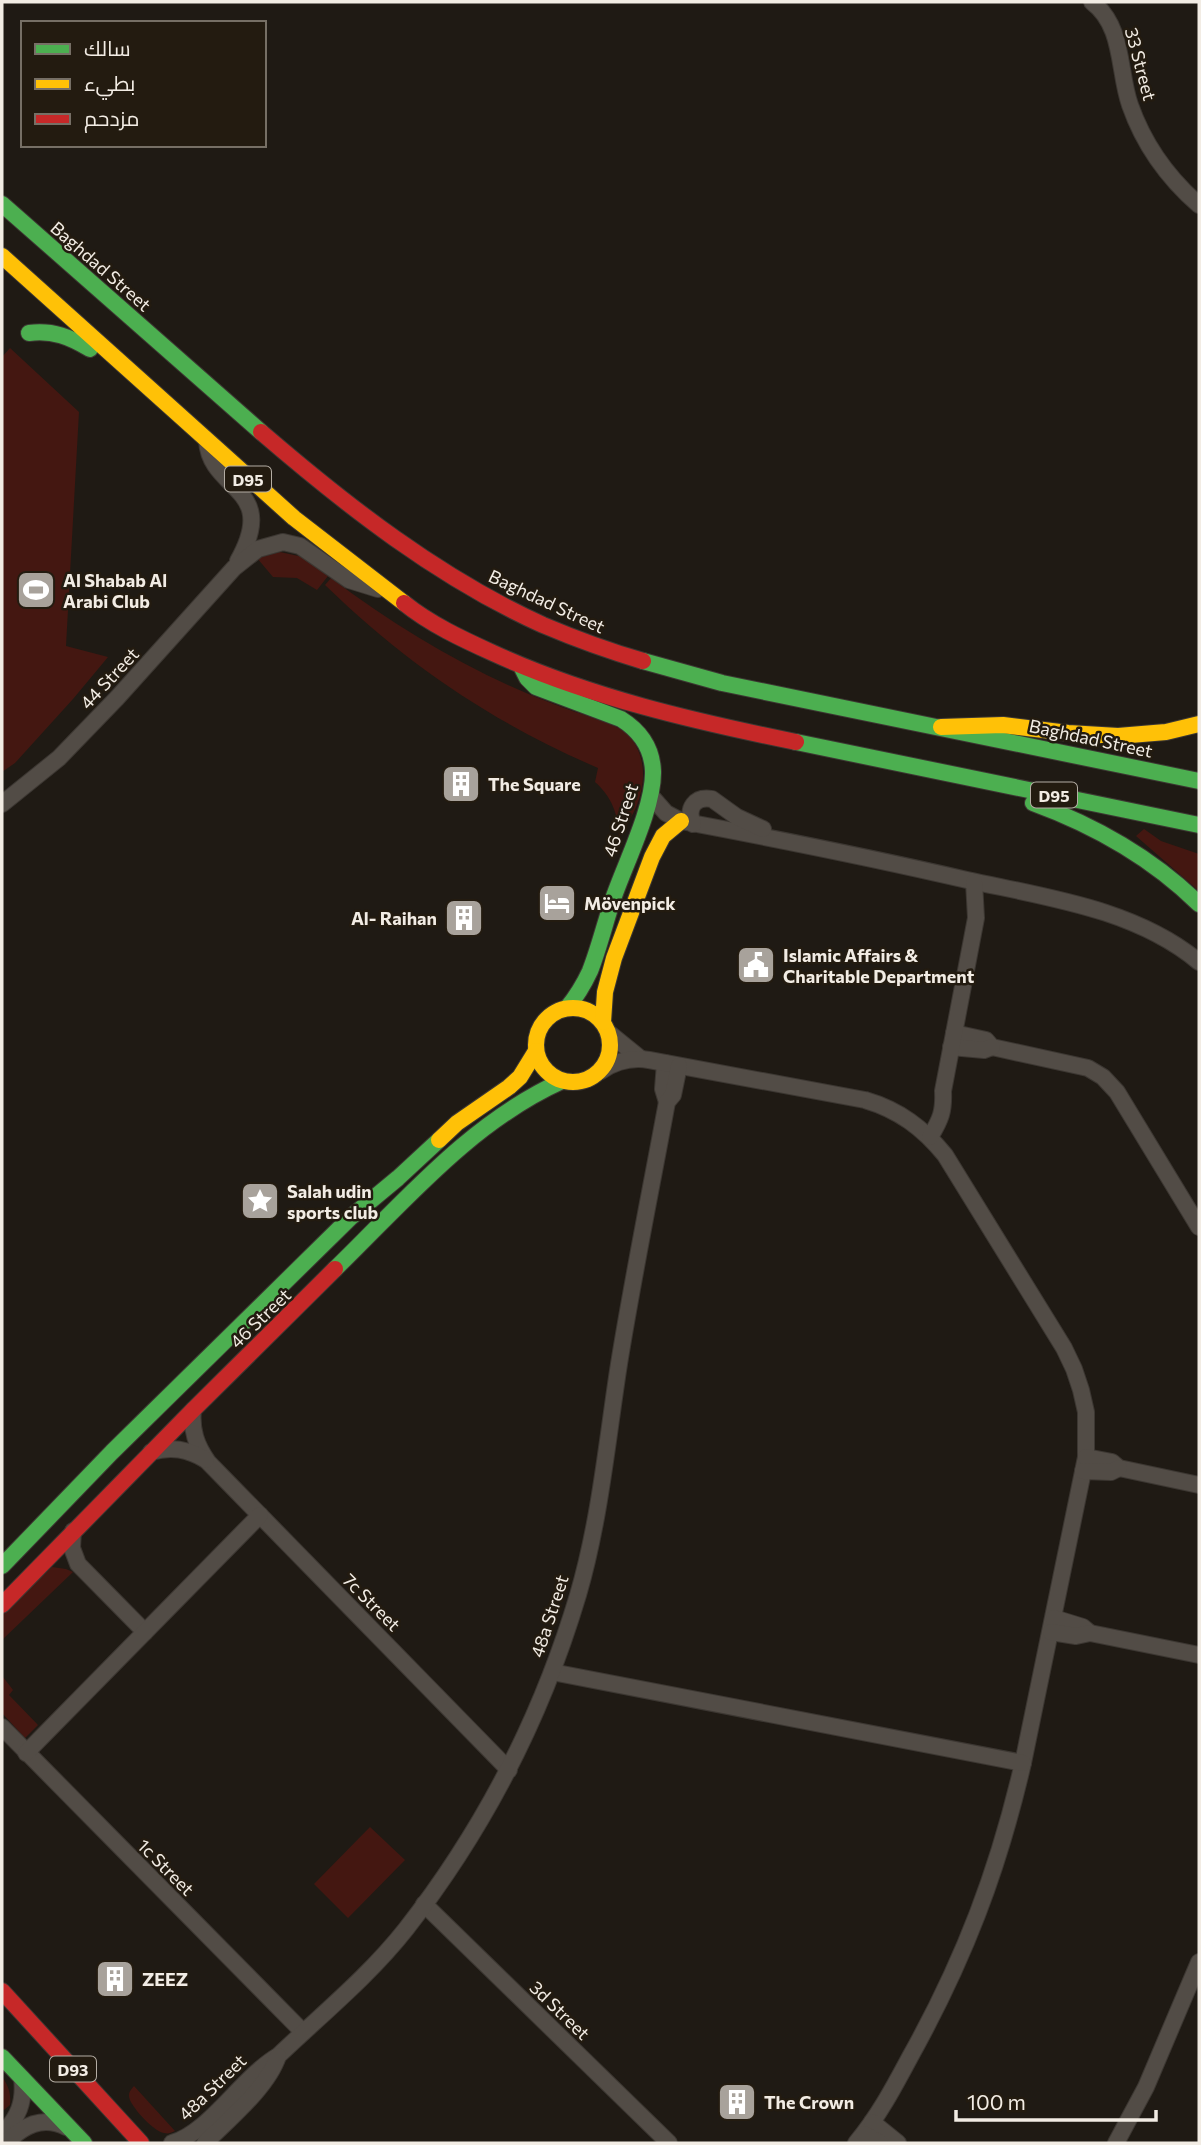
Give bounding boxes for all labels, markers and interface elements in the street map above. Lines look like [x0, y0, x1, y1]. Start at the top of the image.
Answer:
legend [21, 21, 266, 147]
street label: 33 Street [1121, 25, 1161, 103]
text: سالك [84, 35, 131, 60]
text: بطيء [84, 70, 135, 100]
text: مزدحم [84, 105, 139, 133]
street label: Baghdad Street [46, 216, 156, 316]
road number: D95 [225, 466, 271, 492]
street label: Baghdad Street [485, 564, 609, 638]
sports icon: Al Shabab Al Arabi Club [15, 569, 57, 611]
place label: Al Shabab Al Arabi Club [63, 569, 167, 612]
street label: 44 Street [75, 643, 143, 713]
street label: Baghdad Street [1027, 714, 1155, 762]
building icon: The Square [440, 763, 482, 805]
place label: The Square [488, 773, 581, 795]
street label: 46 Street [598, 780, 642, 860]
road number: D95 [1031, 782, 1077, 808]
hotel icon: Mövenpick [536, 882, 578, 924]
place label: Mövenpick [584, 892, 676, 914]
building icon: Al- Raihan [443, 897, 485, 939]
place label: Al- Raihan [351, 907, 437, 929]
public building icon: Islamic Affairs & Charitable Department [735, 944, 777, 986]
place label: Islamic Affairs & Charitable Department [783, 944, 975, 987]
place icon: Salah udin sports club [239, 1180, 281, 1222]
place label: Salah udin sports club [287, 1180, 379, 1223]
street label: 46 Street [225, 1284, 295, 1352]
street label: 7c Street [339, 1569, 405, 1635]
street label: 48a Street [525, 1572, 573, 1660]
street label: 1c Street [133, 1834, 199, 1900]
building icon: ZEEZ [94, 1958, 136, 2000]
place label: ZEEZ [142, 1968, 188, 1990]
street label: 3d Street [525, 1976, 595, 2044]
street label: 48a Street [174, 2049, 250, 2125]
road number: D93 [50, 2056, 96, 2082]
scale bar [956, 2078, 1156, 2122]
building icon: The Crown [716, 2081, 758, 2123]
text: 100 m [967, 2089, 1026, 2114]
place label: The Crown [764, 2091, 854, 2113]

